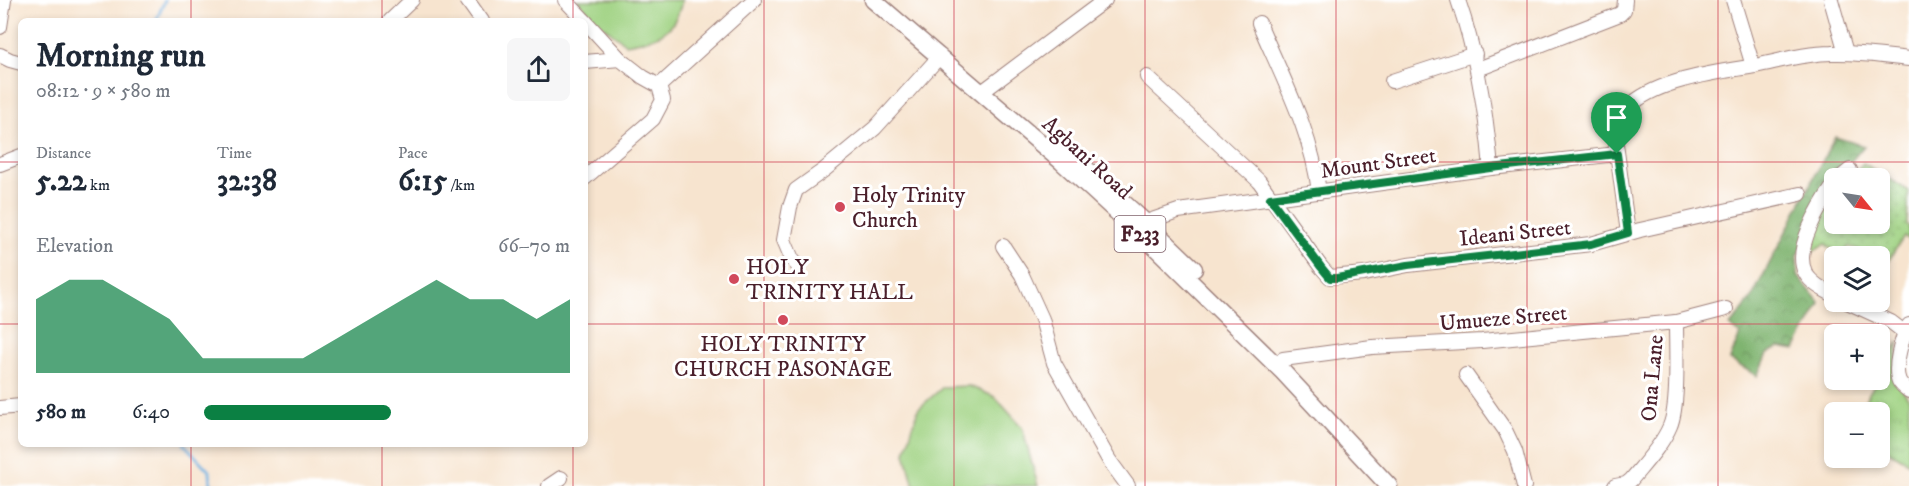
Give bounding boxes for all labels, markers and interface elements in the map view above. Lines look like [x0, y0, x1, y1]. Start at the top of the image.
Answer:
text: Morning run [36, 36, 205, 77]
button: share [507, 38, 570, 101]
text: 08:12 · 9 × 580 m [36, 79, 171, 104]
pin [1591, 92, 1642, 154]
icon: arrive [1600, 101, 1633, 134]
street label: Agbani Road [1036, 111, 1138, 206]
street label: Mount Street [1319, 142, 1438, 185]
text: Distance [36, 143, 91, 163]
text: Time [217, 143, 252, 163]
text: Pace [398, 143, 428, 163]
text: 5.22 [36, 163, 87, 200]
text: 32:38 [217, 163, 277, 200]
text: 6:15 [398, 163, 447, 200]
north arrow [1824, 168, 1890, 234]
map controls [1824, 168, 1890, 468]
text: km [87, 175, 110, 195]
text: /km [447, 175, 475, 195]
place label: Holy Trinity Church [852, 182, 966, 234]
marker: Holy Trinity Church [833, 200, 847, 214]
street label: Ideani Street [1458, 214, 1572, 253]
road number: F233 [1114, 216, 1166, 252]
text: Elevation [36, 234, 113, 259]
text: 66–70 m [498, 234, 570, 259]
button: layers [1824, 246, 1890, 312]
place label: HOLY TRINITY HALL [746, 254, 913, 306]
marker: HOLY TRINITY HALL [727, 272, 741, 286]
street label: Umueze Street [1438, 299, 1568, 338]
marker: HOLY TRINITY CHURCH PASONAGE [776, 313, 790, 327]
button: + [1824, 324, 1890, 390]
place label: HOLY TRINITY CHURCH PASONAGE [674, 331, 892, 383]
street label: Ona Lane [1635, 334, 1670, 423]
text: 580 m [36, 400, 86, 425]
text: 6:40 [132, 400, 170, 425]
button: − [1824, 402, 1890, 468]

